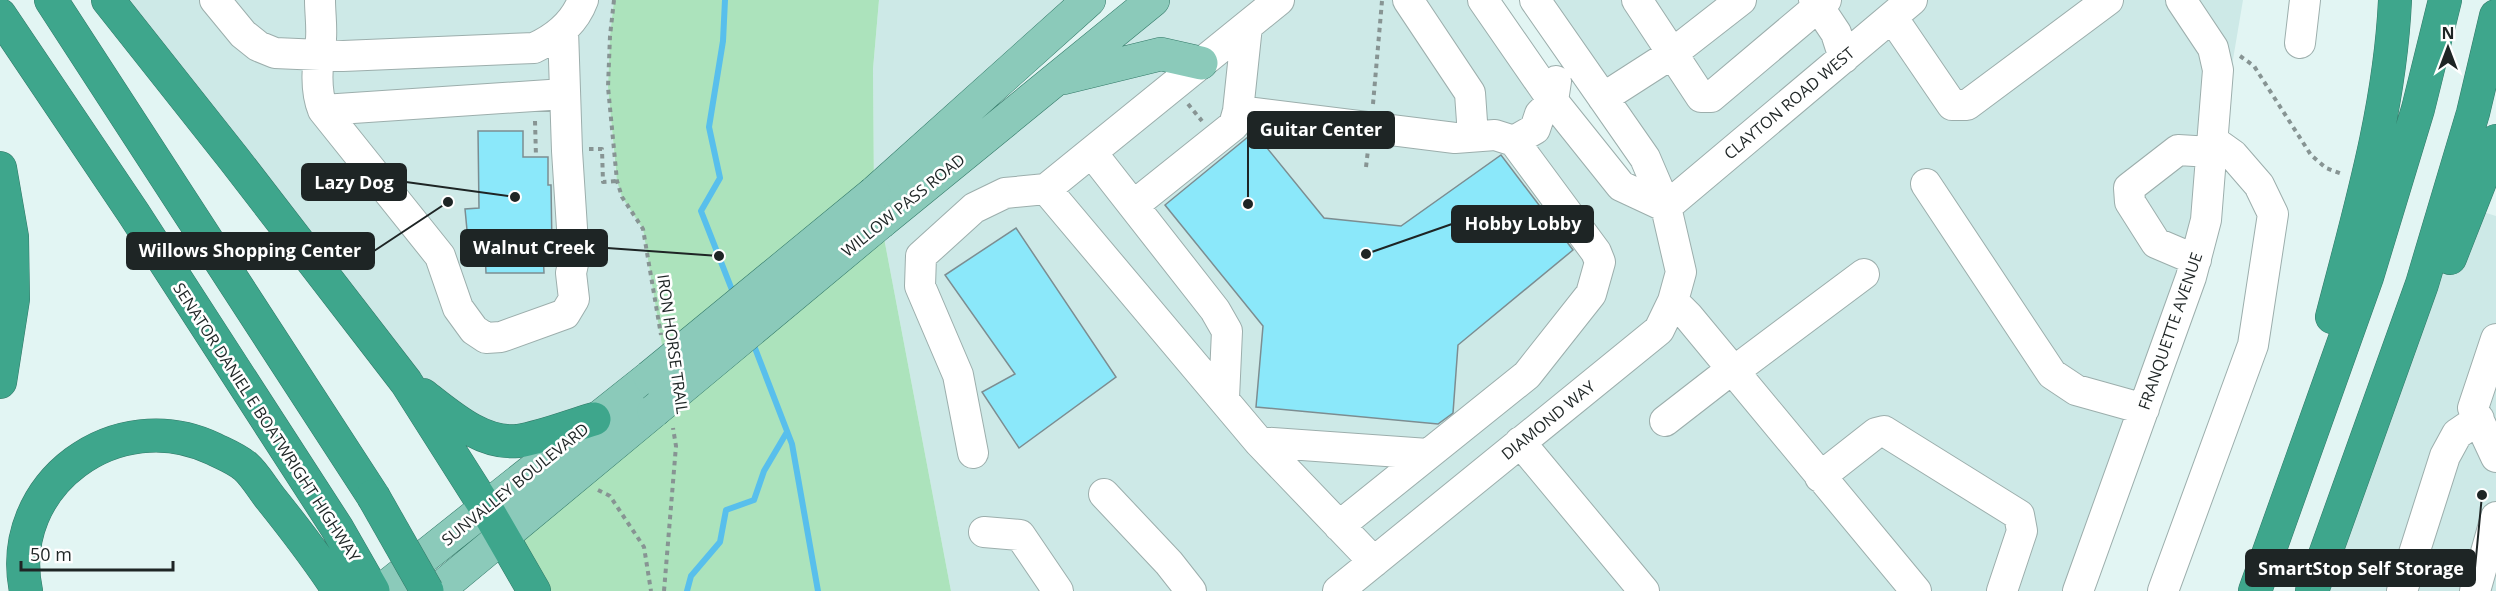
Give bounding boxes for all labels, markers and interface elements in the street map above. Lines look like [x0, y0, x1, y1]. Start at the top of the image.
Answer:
north arrow [2418, 18, 2478, 78]
text: N [2441, 22, 2455, 44]
street label: CLAYTON ROAD WEST [1719, 42, 1859, 164]
callout: Guitar Center [1248, 112, 1394, 148]
text: Guitar Center [1260, 117, 1382, 141]
street label: WILLOW PASS ROAD [837, 148, 969, 262]
callout: Lazy Dog [302, 164, 406, 200]
text: Lazy Dog [314, 170, 394, 194]
callout: Hobby Lobby [1452, 206, 1593, 242]
text: Hobby Lobby [1465, 211, 1582, 235]
callout: Walnut Creek [461, 230, 607, 266]
callout: Willows Shopping Center [127, 233, 374, 269]
text: Walnut Creek [473, 235, 596, 259]
text: Willows Shopping Center [139, 238, 361, 262]
street label: FRANQUETTE AVENUE [2133, 249, 2207, 413]
street label: IRON HORSE TRAIL [652, 273, 694, 415]
street label: SENATOR DANIEL E BOATWRIGHT HIGHWAY [168, 278, 366, 566]
street label: DIAMOND WAY [1497, 375, 1600, 465]
street label: SUNVALLEY BOULEVARD [437, 418, 593, 550]
scale bar [21, 534, 172, 572]
text: 50 m [30, 542, 72, 566]
callout: SmartStop Self Storage [2246, 550, 2475, 586]
text: SmartStop Self Storage [2258, 556, 2464, 580]

